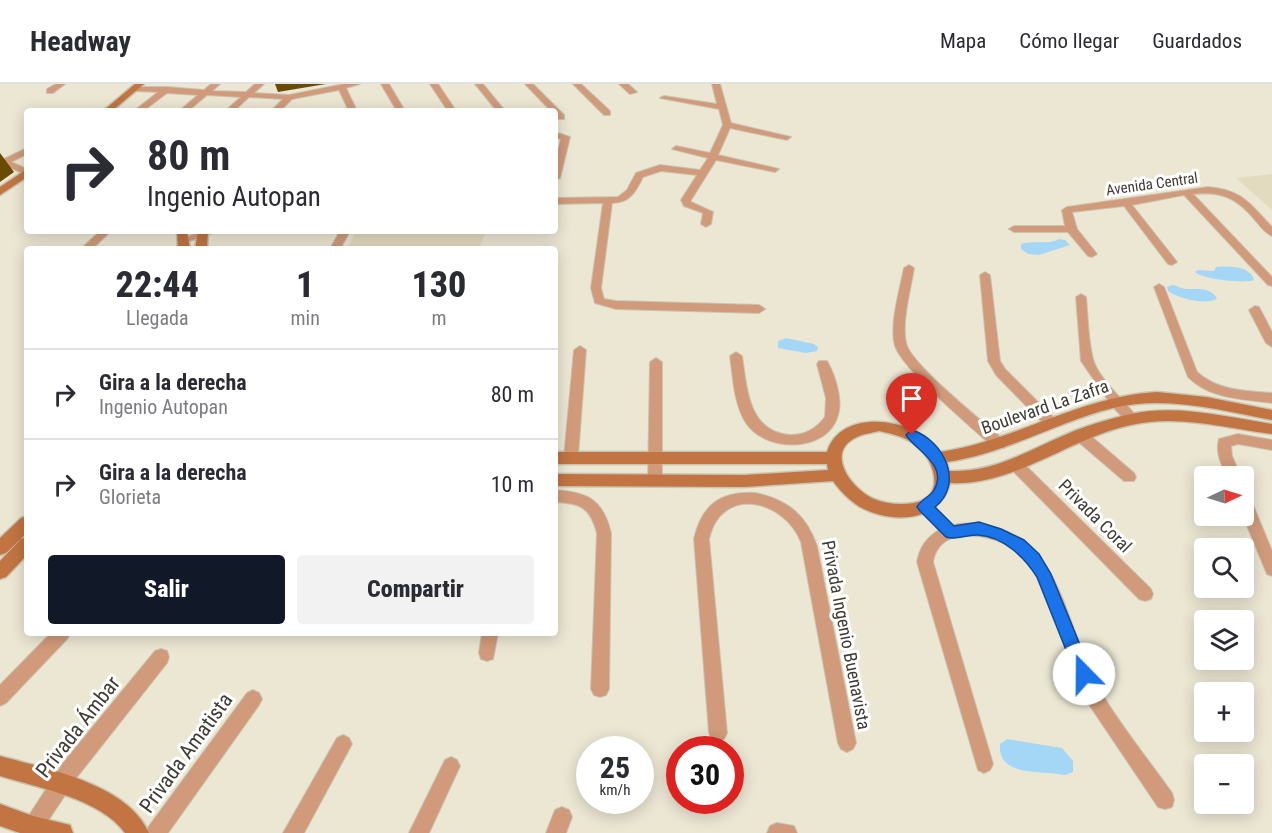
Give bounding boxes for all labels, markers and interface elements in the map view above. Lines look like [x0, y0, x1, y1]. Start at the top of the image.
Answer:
text: Headway [30, 25, 131, 58]
text: Mapa [940, 29, 986, 53]
text: Cómo llegar [1019, 29, 1119, 53]
text: Guardados [1152, 29, 1242, 53]
text: 80 m [147, 131, 230, 180]
icon: right [48, 132, 126, 210]
street label: Avenida Central [1105, 169, 1199, 199]
text: Ingenio Autopan [147, 181, 321, 213]
text: 22:44 [116, 264, 199, 306]
text: 1 [296, 264, 314, 306]
text: 130 [411, 264, 466, 306]
text: Llegada [126, 306, 188, 330]
text: min [291, 306, 320, 330]
text: m [431, 306, 446, 330]
text: Gira a la derecha [99, 370, 247, 395]
pin [886, 373, 937, 435]
street label: Boulevard La Zafra [978, 375, 1111, 438]
icon: right [48, 378, 81, 411]
text: 80 m [491, 382, 534, 407]
icon: arrive [895, 382, 928, 415]
text: Ingenio Autopan [99, 395, 228, 419]
text: Gira a la derecha [99, 460, 247, 485]
north arrow [1194, 466, 1254, 526]
map controls [1194, 466, 1254, 814]
icon: right [48, 468, 81, 501]
text: 10 m [491, 472, 534, 497]
street label: Privada Coral [1054, 475, 1136, 557]
text: Glorieta [99, 485, 161, 509]
button: search [1194, 538, 1254, 598]
street label: Privada Ingenio Buenavista [818, 539, 875, 731]
button: Salir [48, 555, 285, 624]
button: Compartir [297, 555, 534, 624]
button: layers [1194, 610, 1254, 670]
position arrow [1052, 642, 1116, 706]
street label: Privada Ámbar [31, 672, 125, 782]
button: + [1194, 682, 1254, 742]
street label: Privada Amatista [135, 689, 237, 817]
speed limit sign: 30 [666, 736, 744, 814]
text: 25 [600, 750, 630, 785]
button: − [1194, 754, 1254, 814]
text: km/h [600, 781, 630, 799]

